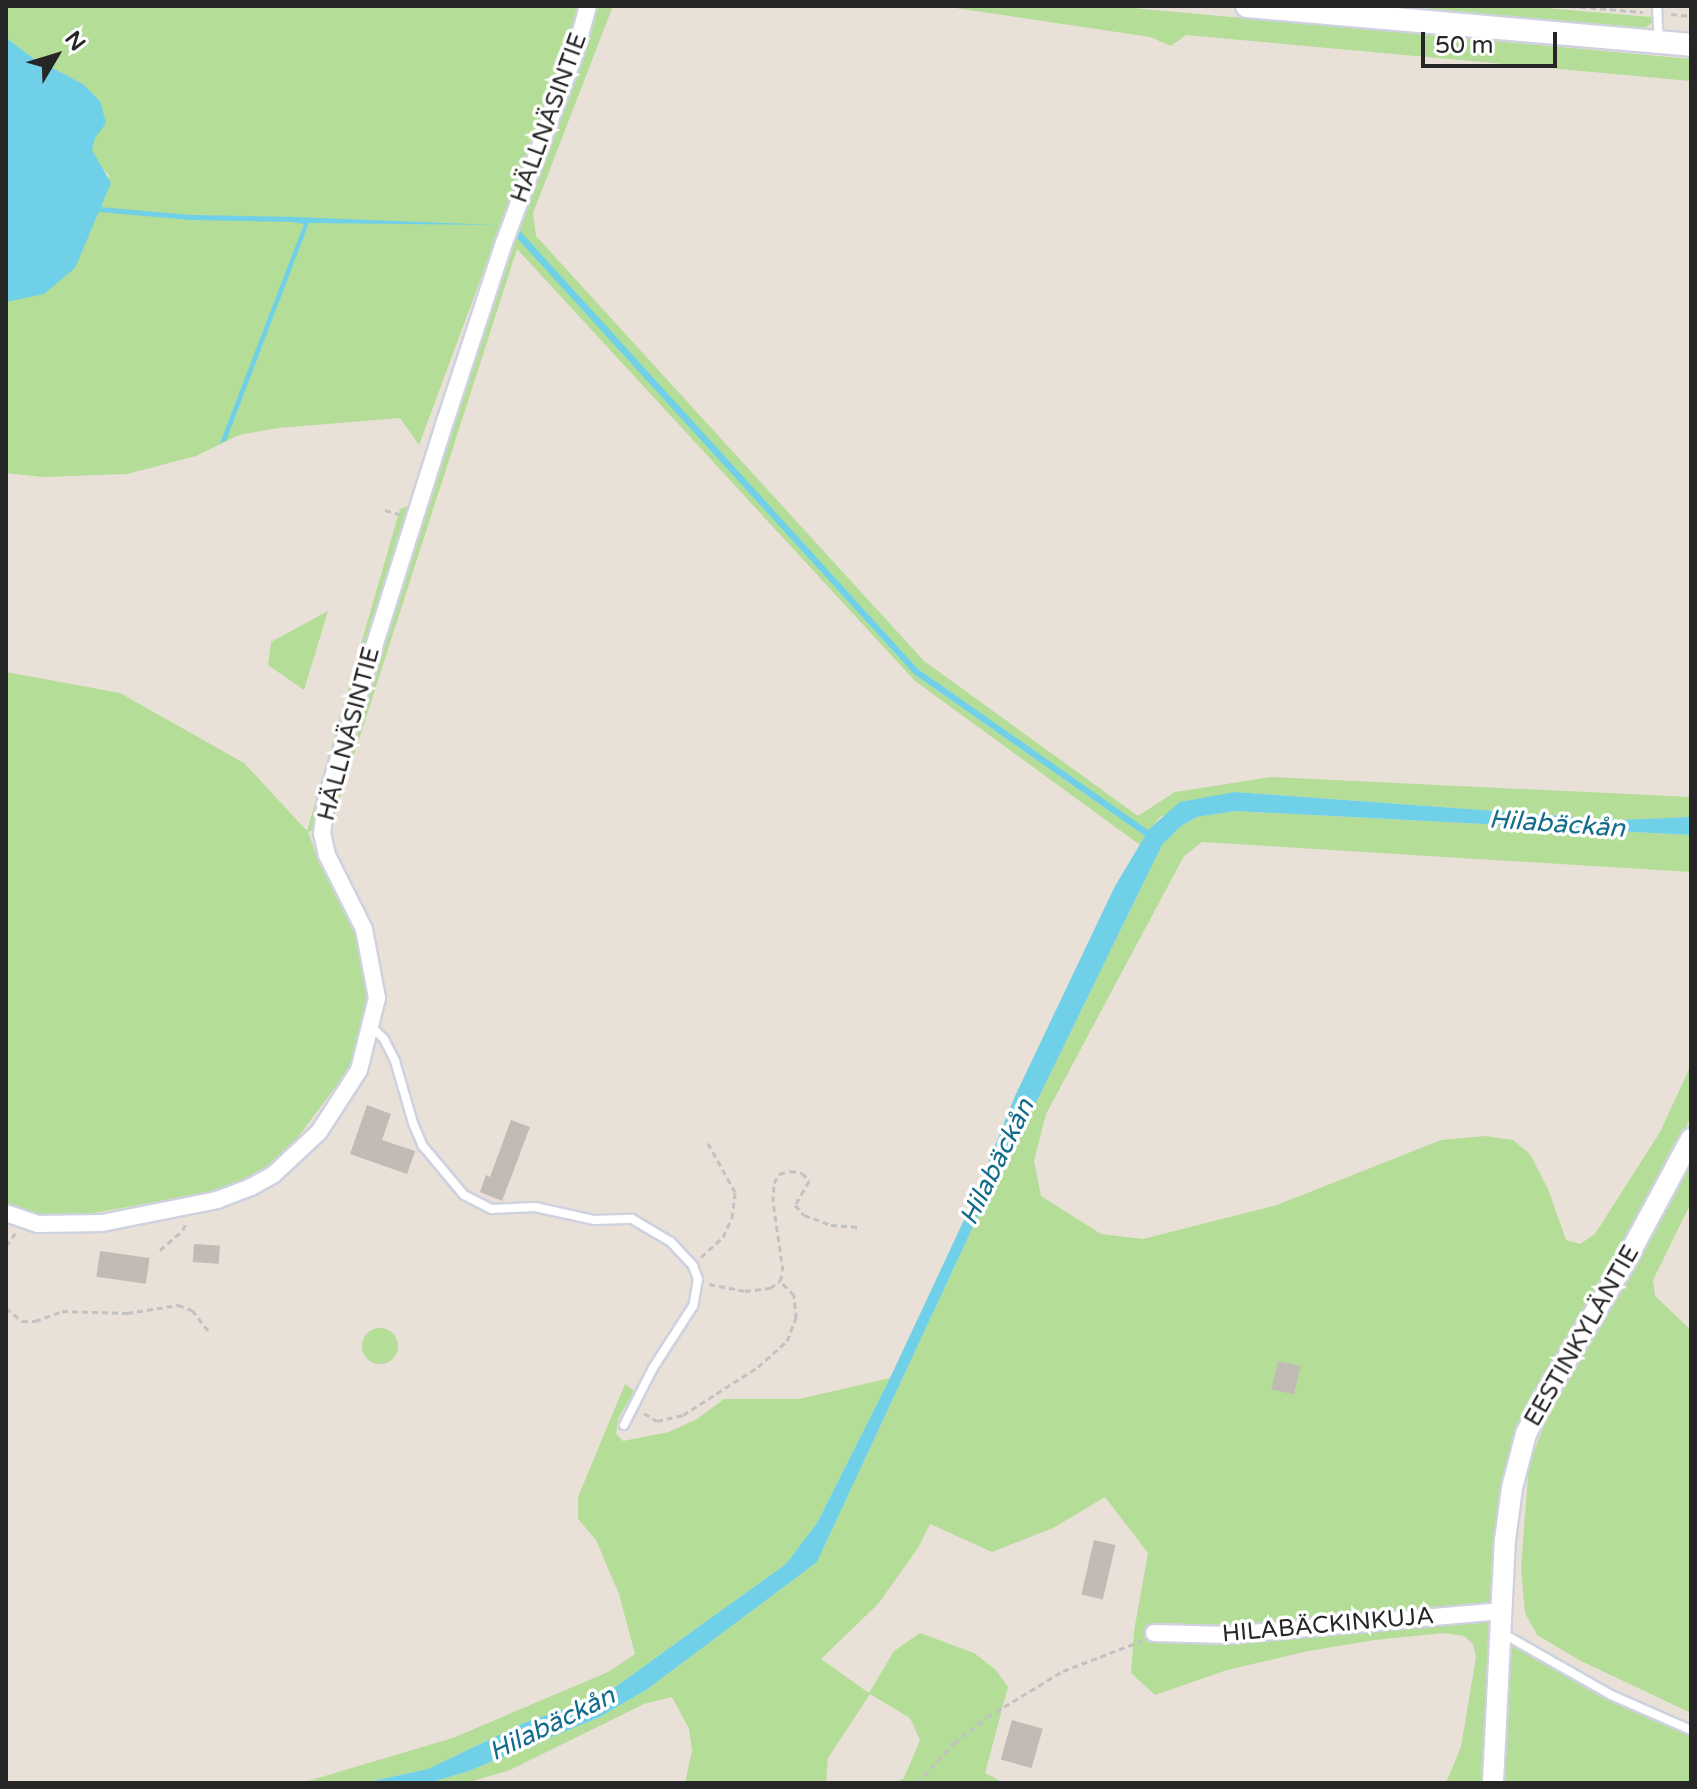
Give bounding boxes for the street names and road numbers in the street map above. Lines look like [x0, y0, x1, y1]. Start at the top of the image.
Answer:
street label: HÄLLNÄSINTIE [505, 29, 593, 207]
street label: HÄLLNÄSINTIE [312, 644, 386, 824]
street label: EESTINKYLÄNTIE [1519, 1240, 1645, 1432]
street label: HILABÄCKINKUJA [1221, 1601, 1435, 1649]

